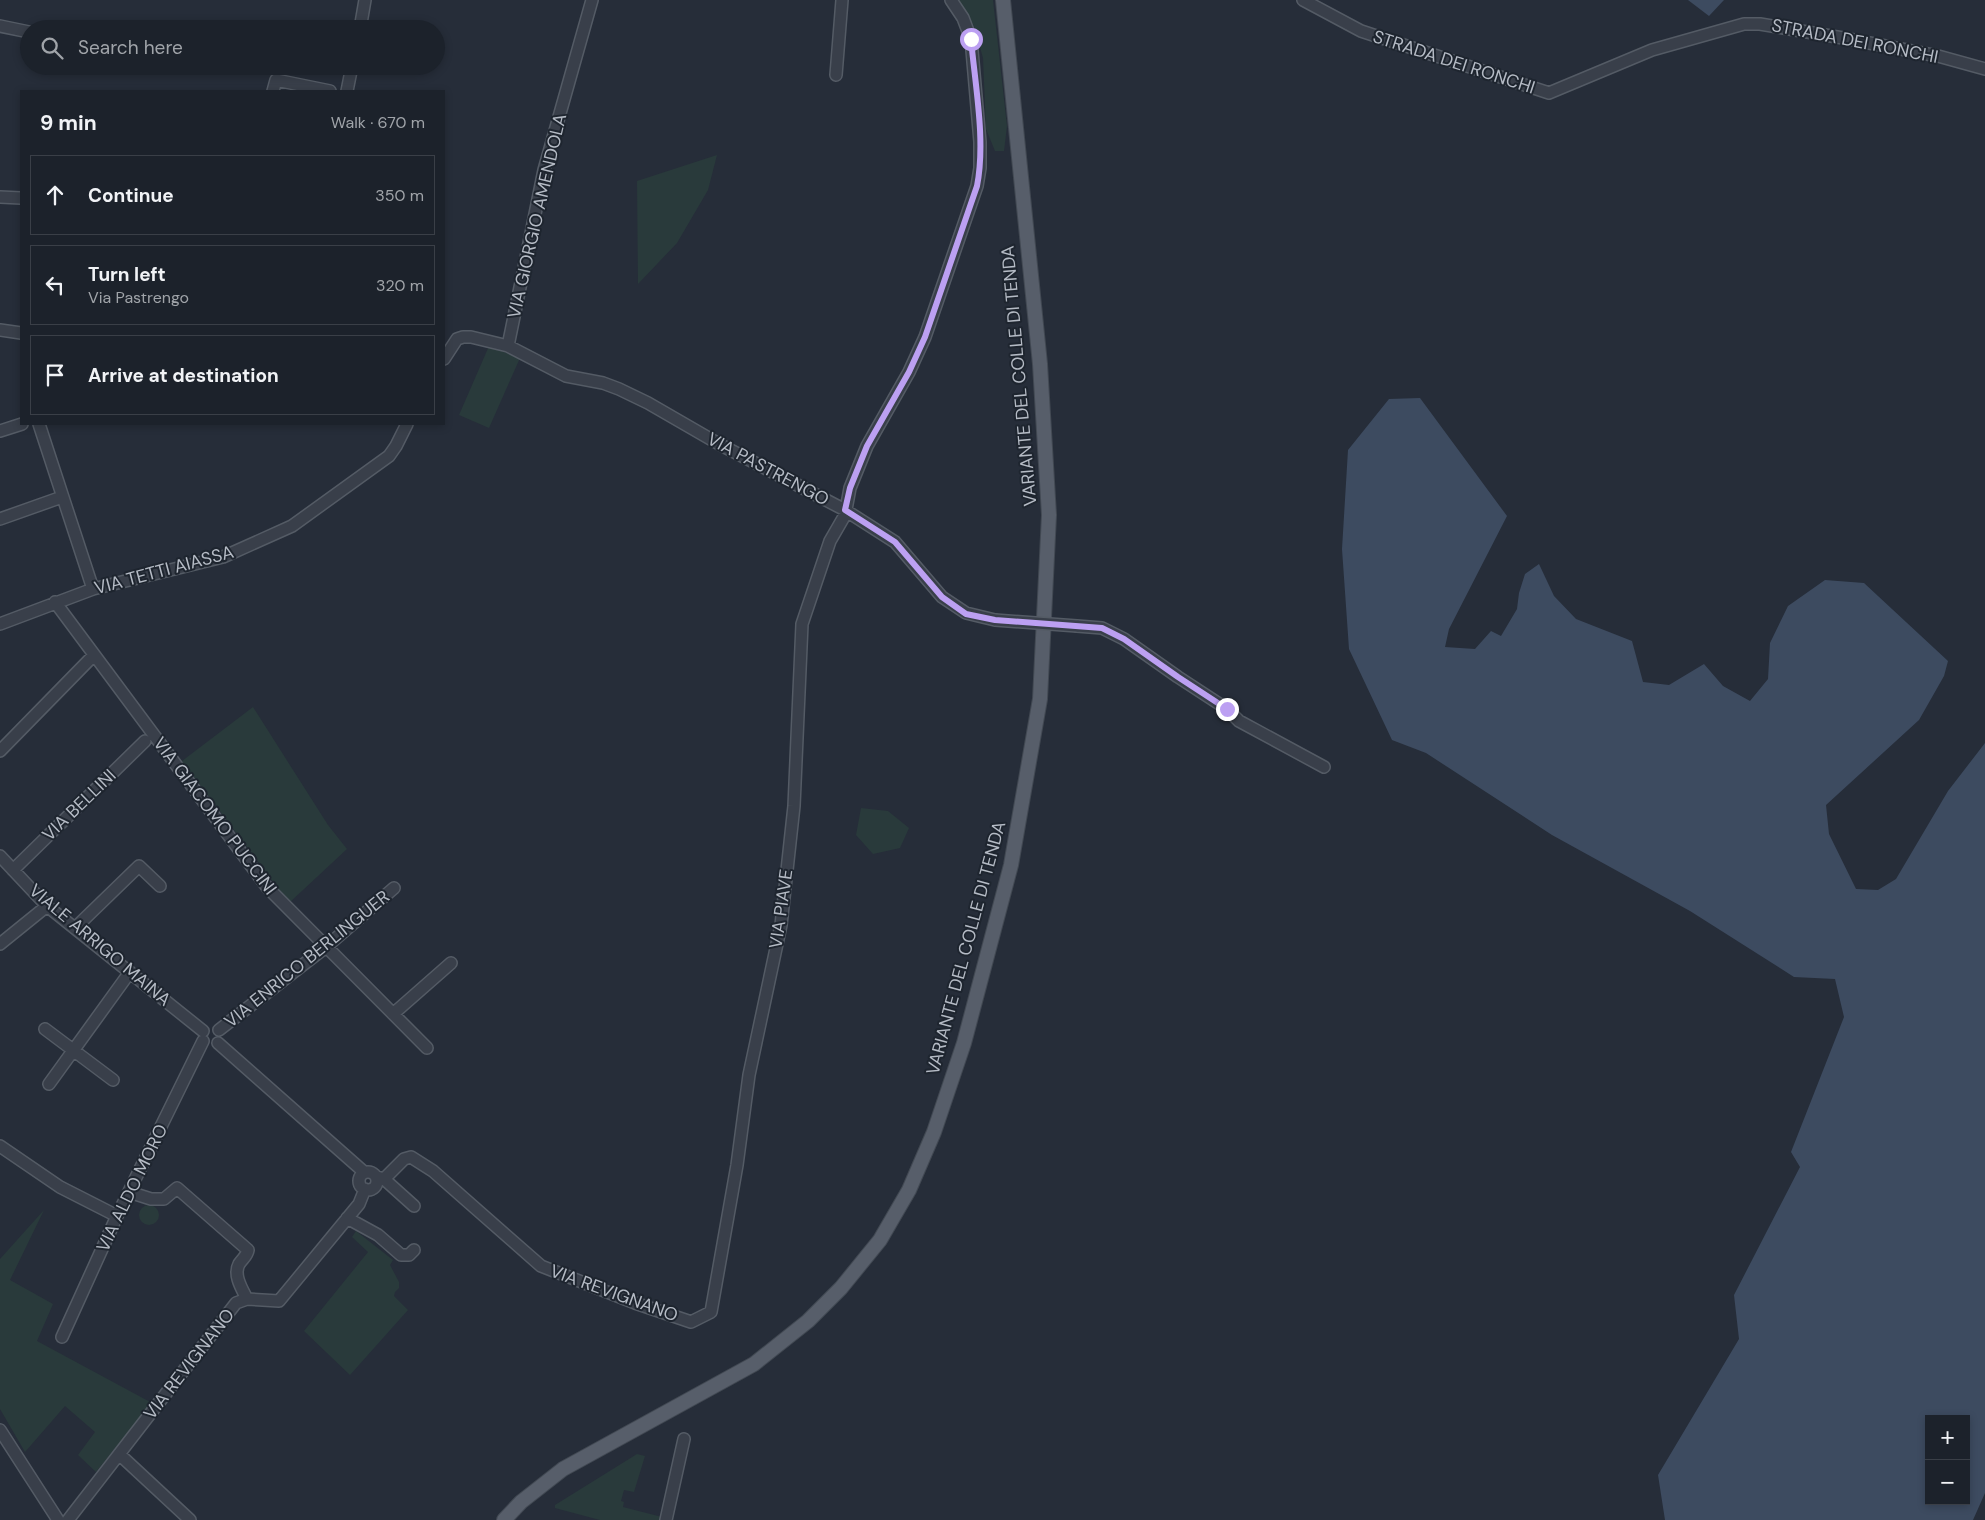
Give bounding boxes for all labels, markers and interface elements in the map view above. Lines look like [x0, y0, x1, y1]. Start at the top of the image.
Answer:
street label: STRADA DEI RONCHI [1770, 13, 1940, 69]
search box [20, 20, 445, 75]
street label: STRADA DEI RONCHI [1370, 24, 1538, 100]
route start [960, 28, 983, 51]
icon: search [38, 34, 66, 62]
text: Search here [78, 35, 183, 60]
text: 9 min [40, 109, 97, 137]
street label: VIA GIORGIO AMENDOLA [502, 111, 572, 321]
text: Walk · 670 m [331, 112, 425, 133]
icon: ahead [41, 181, 69, 209]
text: Continue [88, 183, 174, 208]
text: 350 m [375, 185, 424, 206]
street label: VARIANTE DEL COLLE DI TENDA [996, 245, 1042, 507]
text: Turn left [88, 262, 166, 287]
icon: left [41, 271, 69, 299]
text: 320 m [376, 275, 424, 296]
text: Via Pastrengo [88, 287, 189, 308]
icon: arrive [41, 361, 69, 389]
text: Arrive at destination [88, 363, 279, 388]
street label: VIA PASTRENGO [703, 427, 833, 511]
street label: VIA TETTI AIASSA [92, 540, 236, 600]
route end [1216, 698, 1239, 721]
street label: VIA GIACOMO PUCCINI [148, 732, 282, 900]
street label: VIA BELLINI [37, 764, 121, 846]
street label: VARIANTE DEL COLLE DI TENDA [921, 818, 1011, 1078]
street label: VIA PIAVE [764, 868, 798, 950]
street label: VIALE ARRIGO MAINA [24, 879, 176, 1012]
street label: VIA ENRICO BERLINGUER [219, 885, 395, 1033]
street label: VIA ALDO MORO [91, 1120, 173, 1256]
street label: VIA REVIGNANO [547, 1259, 681, 1327]
street label: VIA REVIGNANO [138, 1304, 240, 1424]
map controls [1925, 1415, 1970, 1505]
button: + [1925, 1415, 1970, 1460]
button: − [1925, 1460, 1970, 1505]

